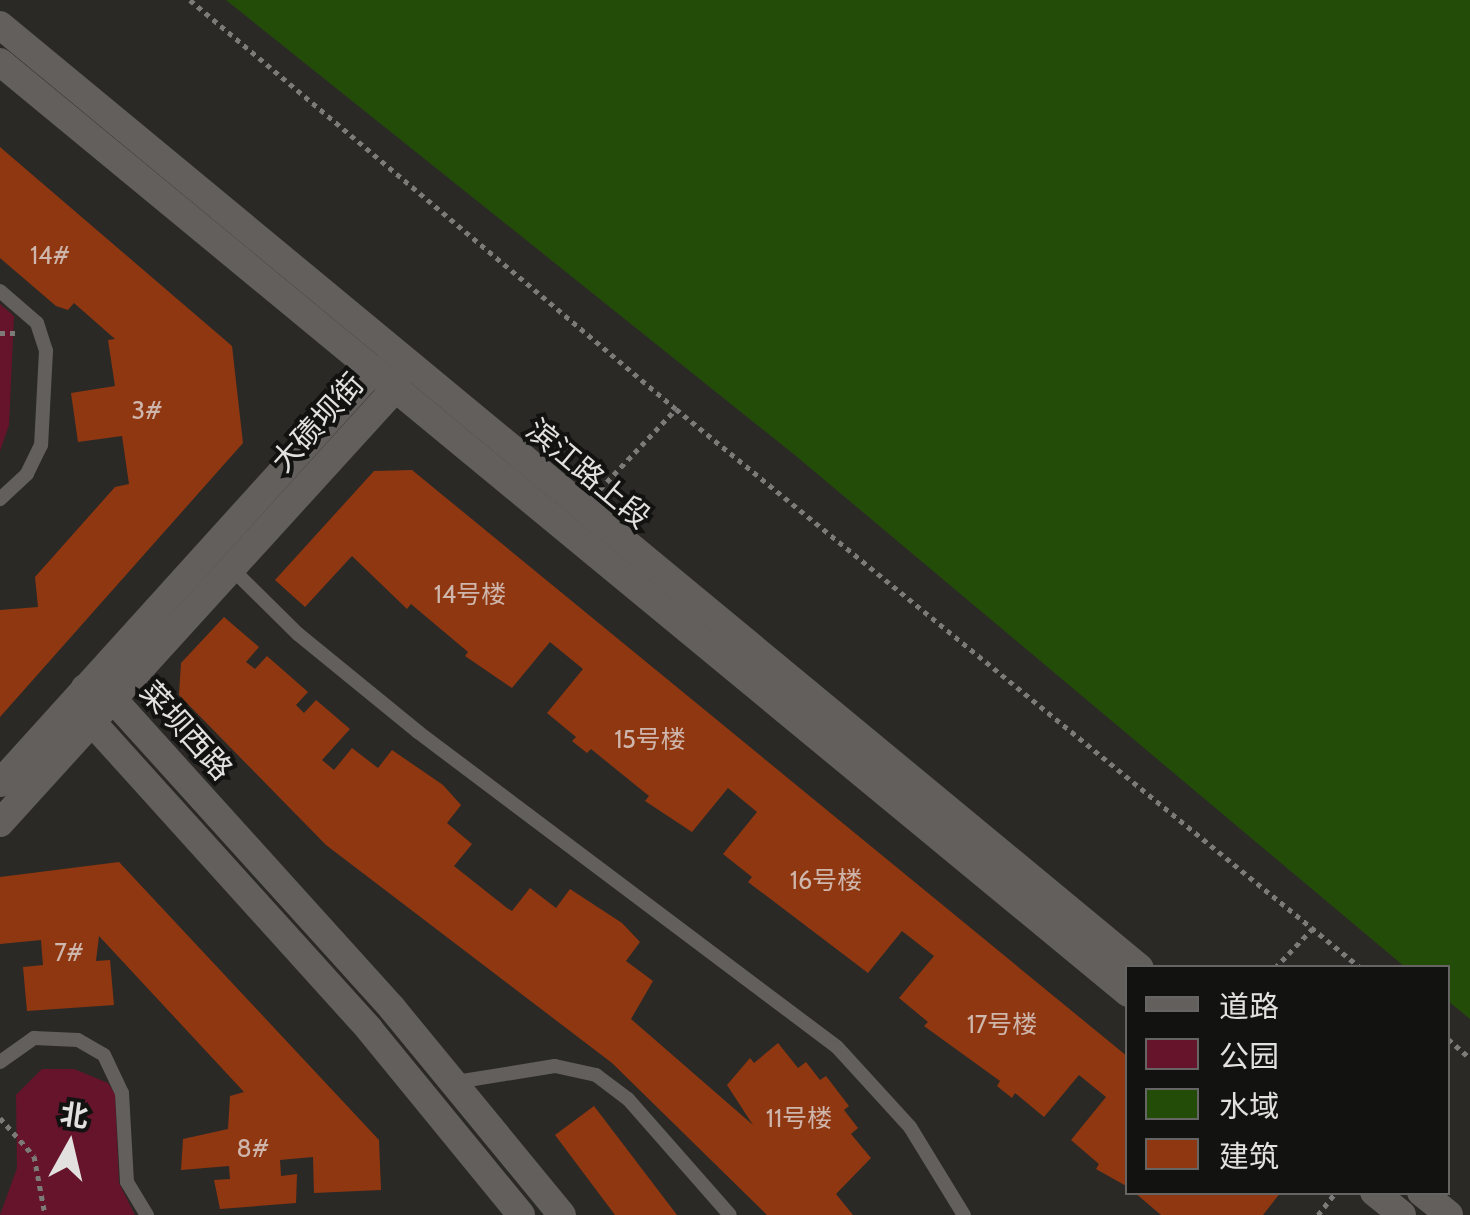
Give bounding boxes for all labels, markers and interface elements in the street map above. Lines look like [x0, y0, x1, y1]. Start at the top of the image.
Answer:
house number: 14# [30, 240, 70, 270]
street label: 大碛坝街 [264, 366, 372, 480]
house number: 3# [131, 395, 163, 425]
street label: 滨江路上段 [519, 412, 657, 536]
house number: 14号楼 [434, 579, 506, 609]
street label: 菜坝西路 [132, 674, 240, 788]
house number: 15号楼 [614, 724, 686, 754]
house number: 16号楼 [790, 865, 862, 895]
house number: 7# [54, 937, 84, 967]
legend [1125, 965, 1450, 1195]
text: 道路 [1219, 988, 1279, 1025]
house number: 17号楼 [967, 1009, 1037, 1039]
text: 公园 [1219, 1038, 1279, 1075]
text: 水域 [1219, 1088, 1279, 1125]
north arrow [20, 1095, 120, 1195]
text: 北 [58, 1097, 90, 1134]
house number: 11号楼 [766, 1103, 832, 1133]
house number: 8# [237, 1133, 269, 1163]
text: 建筑 [1219, 1138, 1279, 1175]

